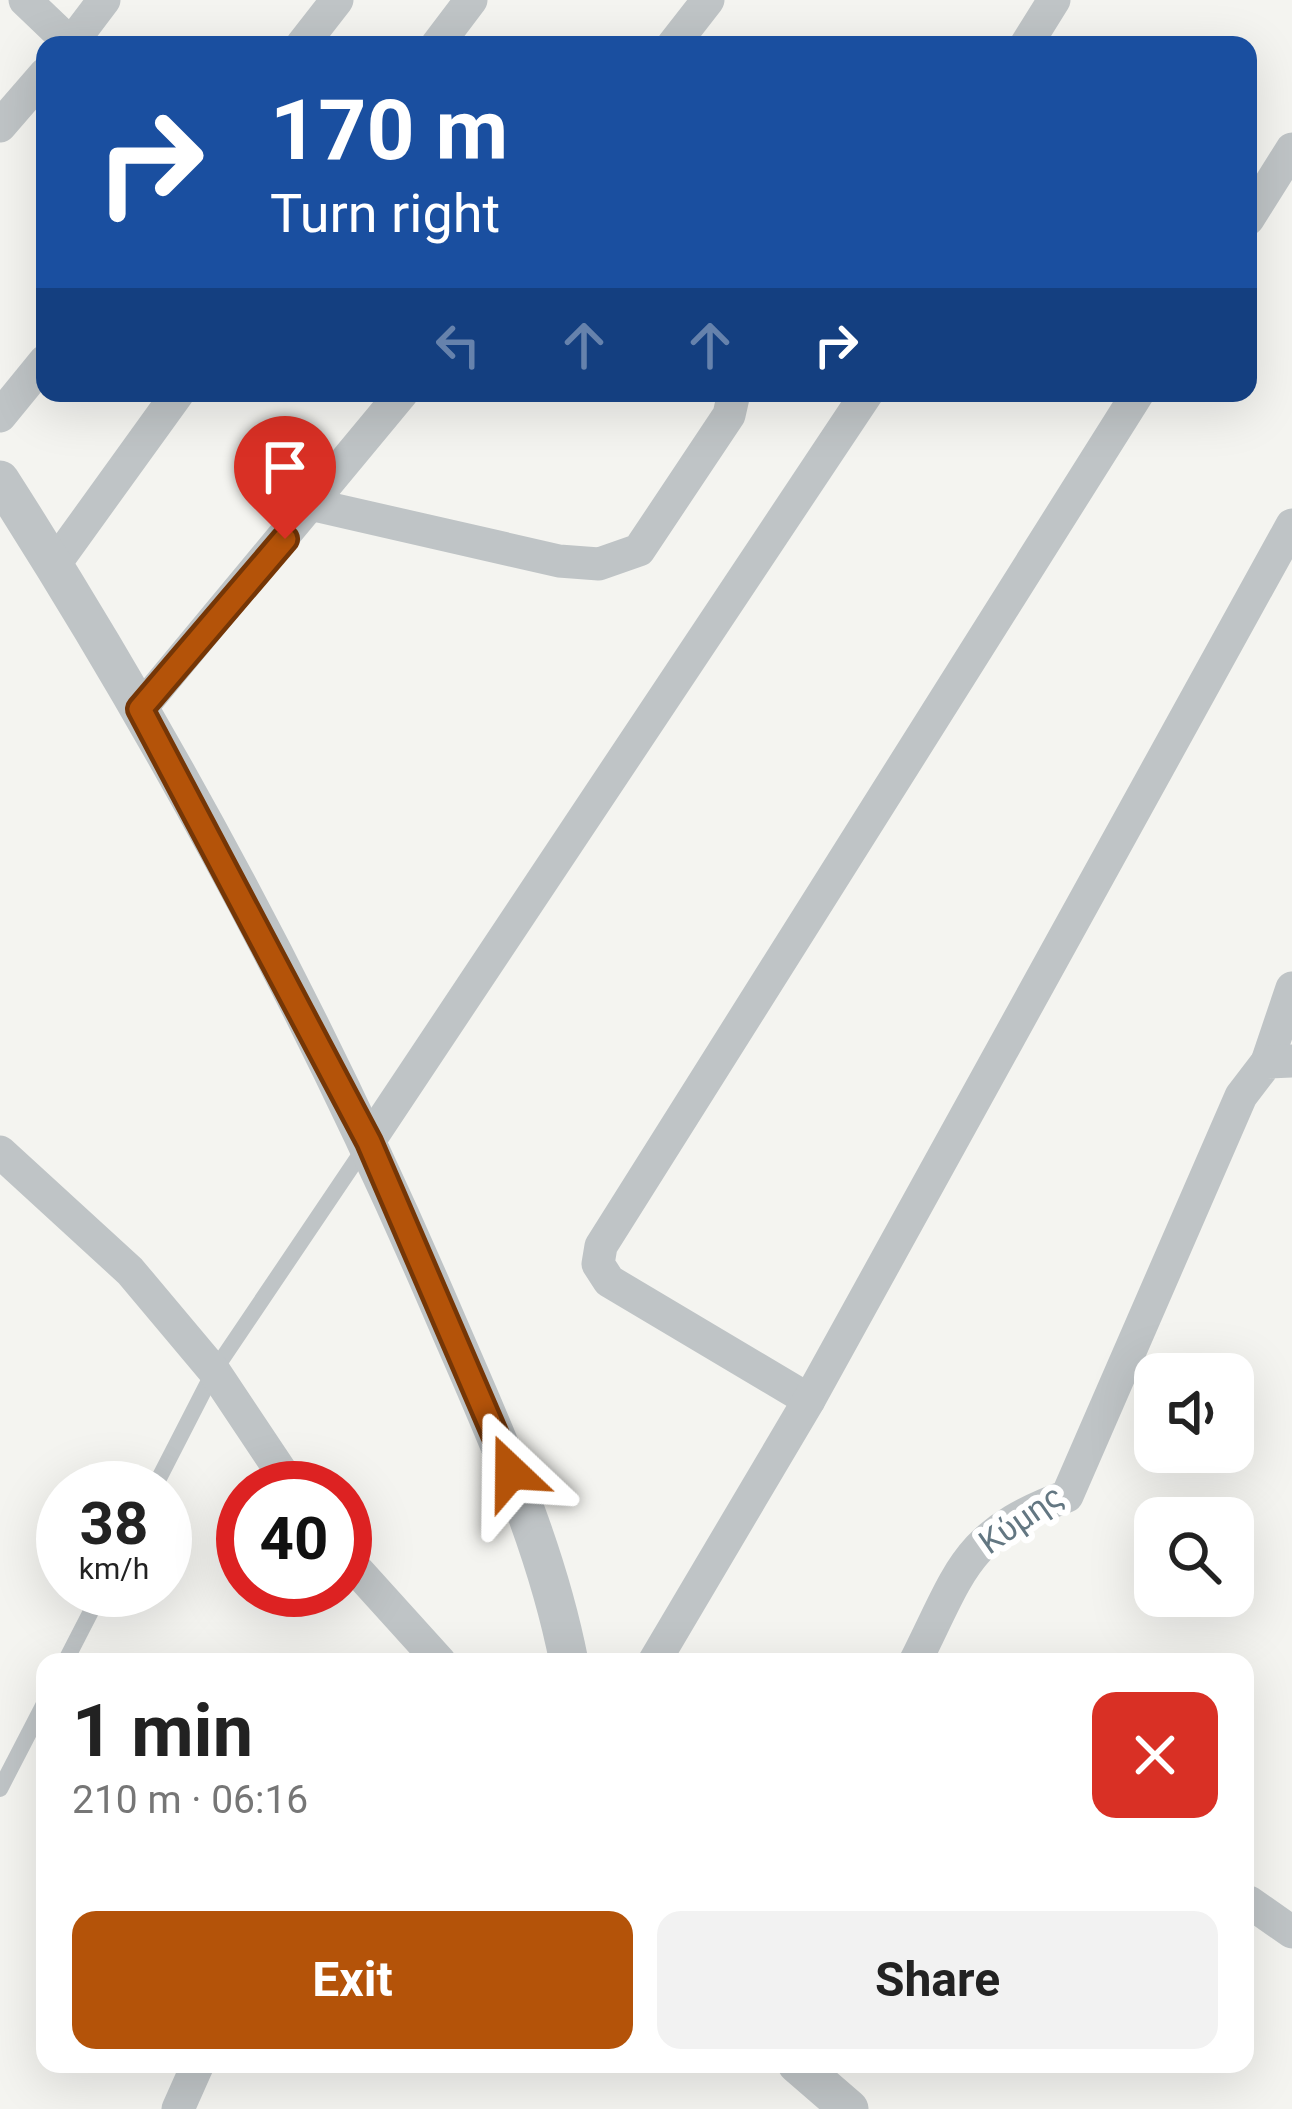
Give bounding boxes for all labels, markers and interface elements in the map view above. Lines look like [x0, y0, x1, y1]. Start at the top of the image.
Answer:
text: 170 m [270, 81, 508, 180]
icon: right [72, 84, 228, 240]
text: Turn right [270, 182, 500, 245]
icon: left [425, 312, 491, 378]
icon: ahead [551, 312, 617, 378]
icon: ahead [677, 312, 743, 378]
icon: right [803, 312, 869, 378]
pin [234, 416, 336, 539]
icon: arrive [252, 434, 318, 500]
map controls [1134, 1353, 1254, 1617]
button: sound [1134, 1353, 1254, 1473]
position arrow [448, 1409, 574, 1535]
speed limit sign: 40 [216, 1461, 372, 1617]
street label: Κύμης [972, 1476, 1070, 1562]
text: 38 [80, 1488, 148, 1559]
button: search [1134, 1497, 1254, 1617]
text: km/h [79, 1551, 149, 1586]
text: 1 min [72, 1689, 253, 1774]
button: close [1092, 1692, 1218, 1818]
text: 210 m · 06:16 [72, 1777, 308, 1823]
button: Exit [72, 1911, 633, 2049]
button: Share [657, 1911, 1218, 2049]

